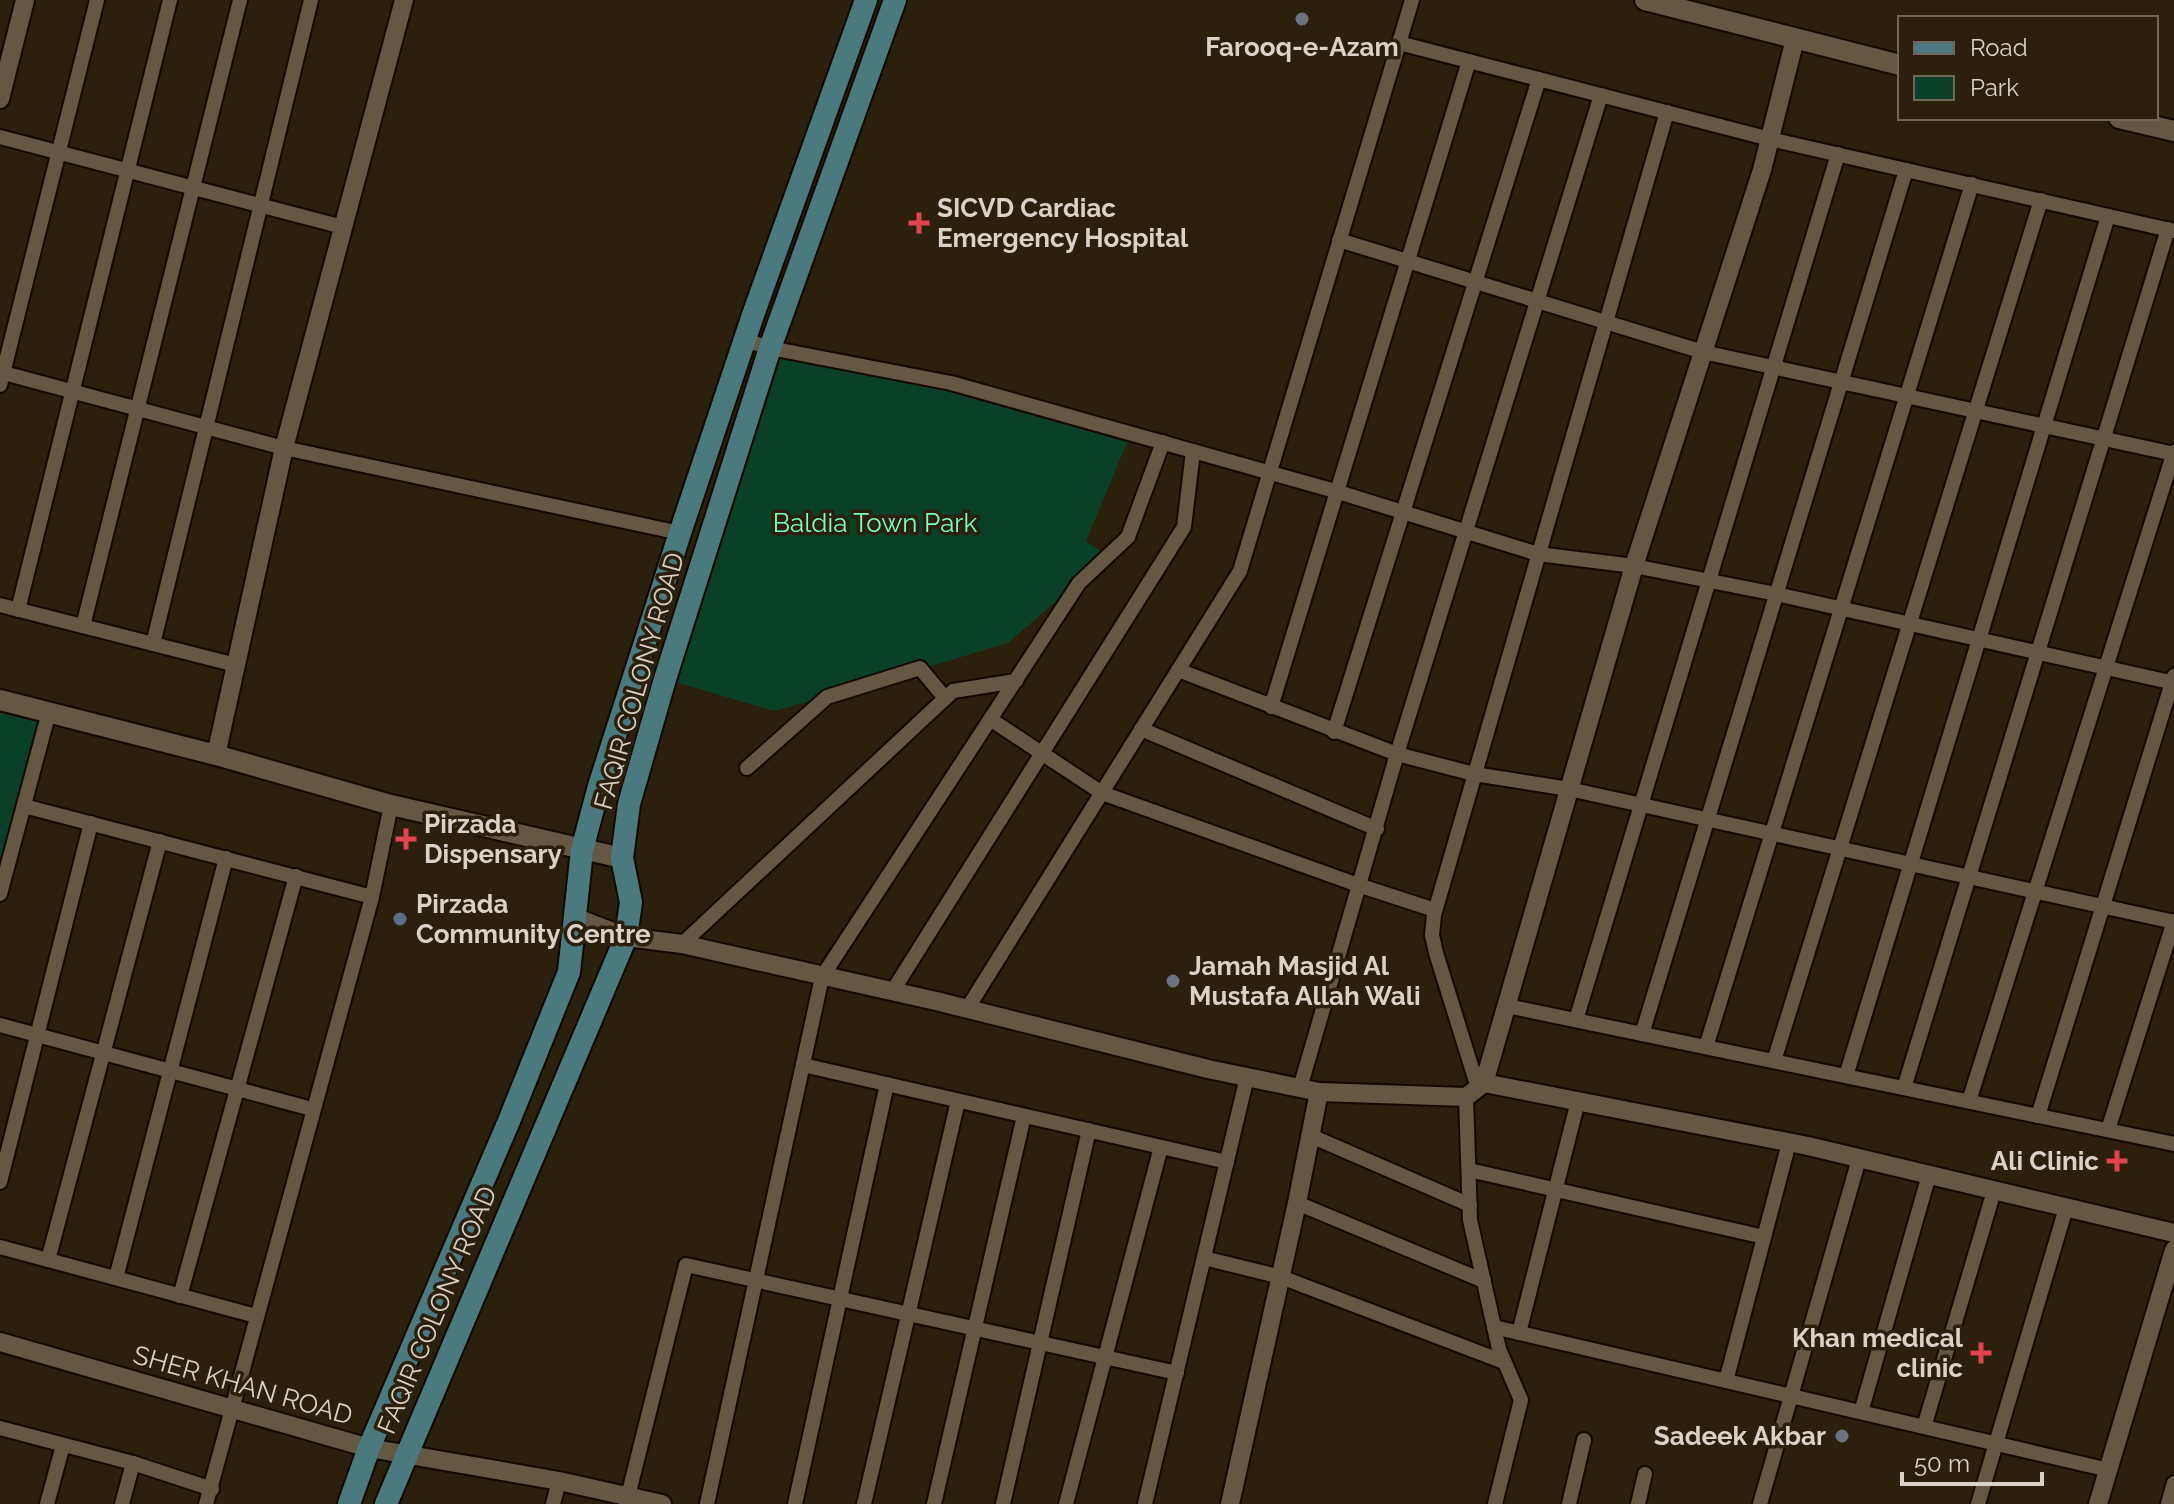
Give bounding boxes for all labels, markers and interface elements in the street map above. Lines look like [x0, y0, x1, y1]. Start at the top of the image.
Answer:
marker: Farooq-e-Azam [1293, 10, 1311, 28]
legend [1898, 16, 2158, 120]
place label: Farooq-e-Azam [1205, 32, 1399, 62]
text: Road [1970, 33, 2028, 62]
text: Park [1970, 73, 2019, 102]
place label: SICVD Cardiac Emergency Hospital [937, 193, 1189, 253]
marker: SICVD Cardiac Emergency Hospital [908, 212, 930, 234]
park label: Baldia Town Park [773, 508, 977, 538]
street label: FAQIR COLONY ROAD [588, 549, 690, 813]
place label: Pirzada Dispensary [424, 809, 562, 869]
marker: Pirzada Dispensary [395, 828, 417, 850]
place label: Pirzada Community Centre [416, 889, 651, 949]
marker: Pirzada Community Centre [391, 910, 409, 928]
place label: Jamah Masjid Al Mustafa Allah Wali [1189, 951, 1421, 1011]
marker: Jamah Masjid Al Mustafa Allah Wali [1164, 972, 1182, 990]
place label: Ali Clinic [1991, 1146, 2099, 1176]
marker: Ali Clinic [2106, 1150, 2128, 1172]
street label: FAQIR COLONY ROAD [371, 1182, 503, 1438]
place label: Khan medical clinic [1792, 1323, 1964, 1383]
street label: SHER KHAN ROAD [130, 1339, 356, 1431]
marker: Khan medical clinic [1970, 1342, 1992, 1364]
place label: Sadeek Akbar [1654, 1421, 1826, 1451]
marker: Sadeek Akbar [1833, 1427, 1851, 1445]
scale bar [1902, 1436, 2042, 1486]
text: 50 m [1914, 1449, 1970, 1478]

